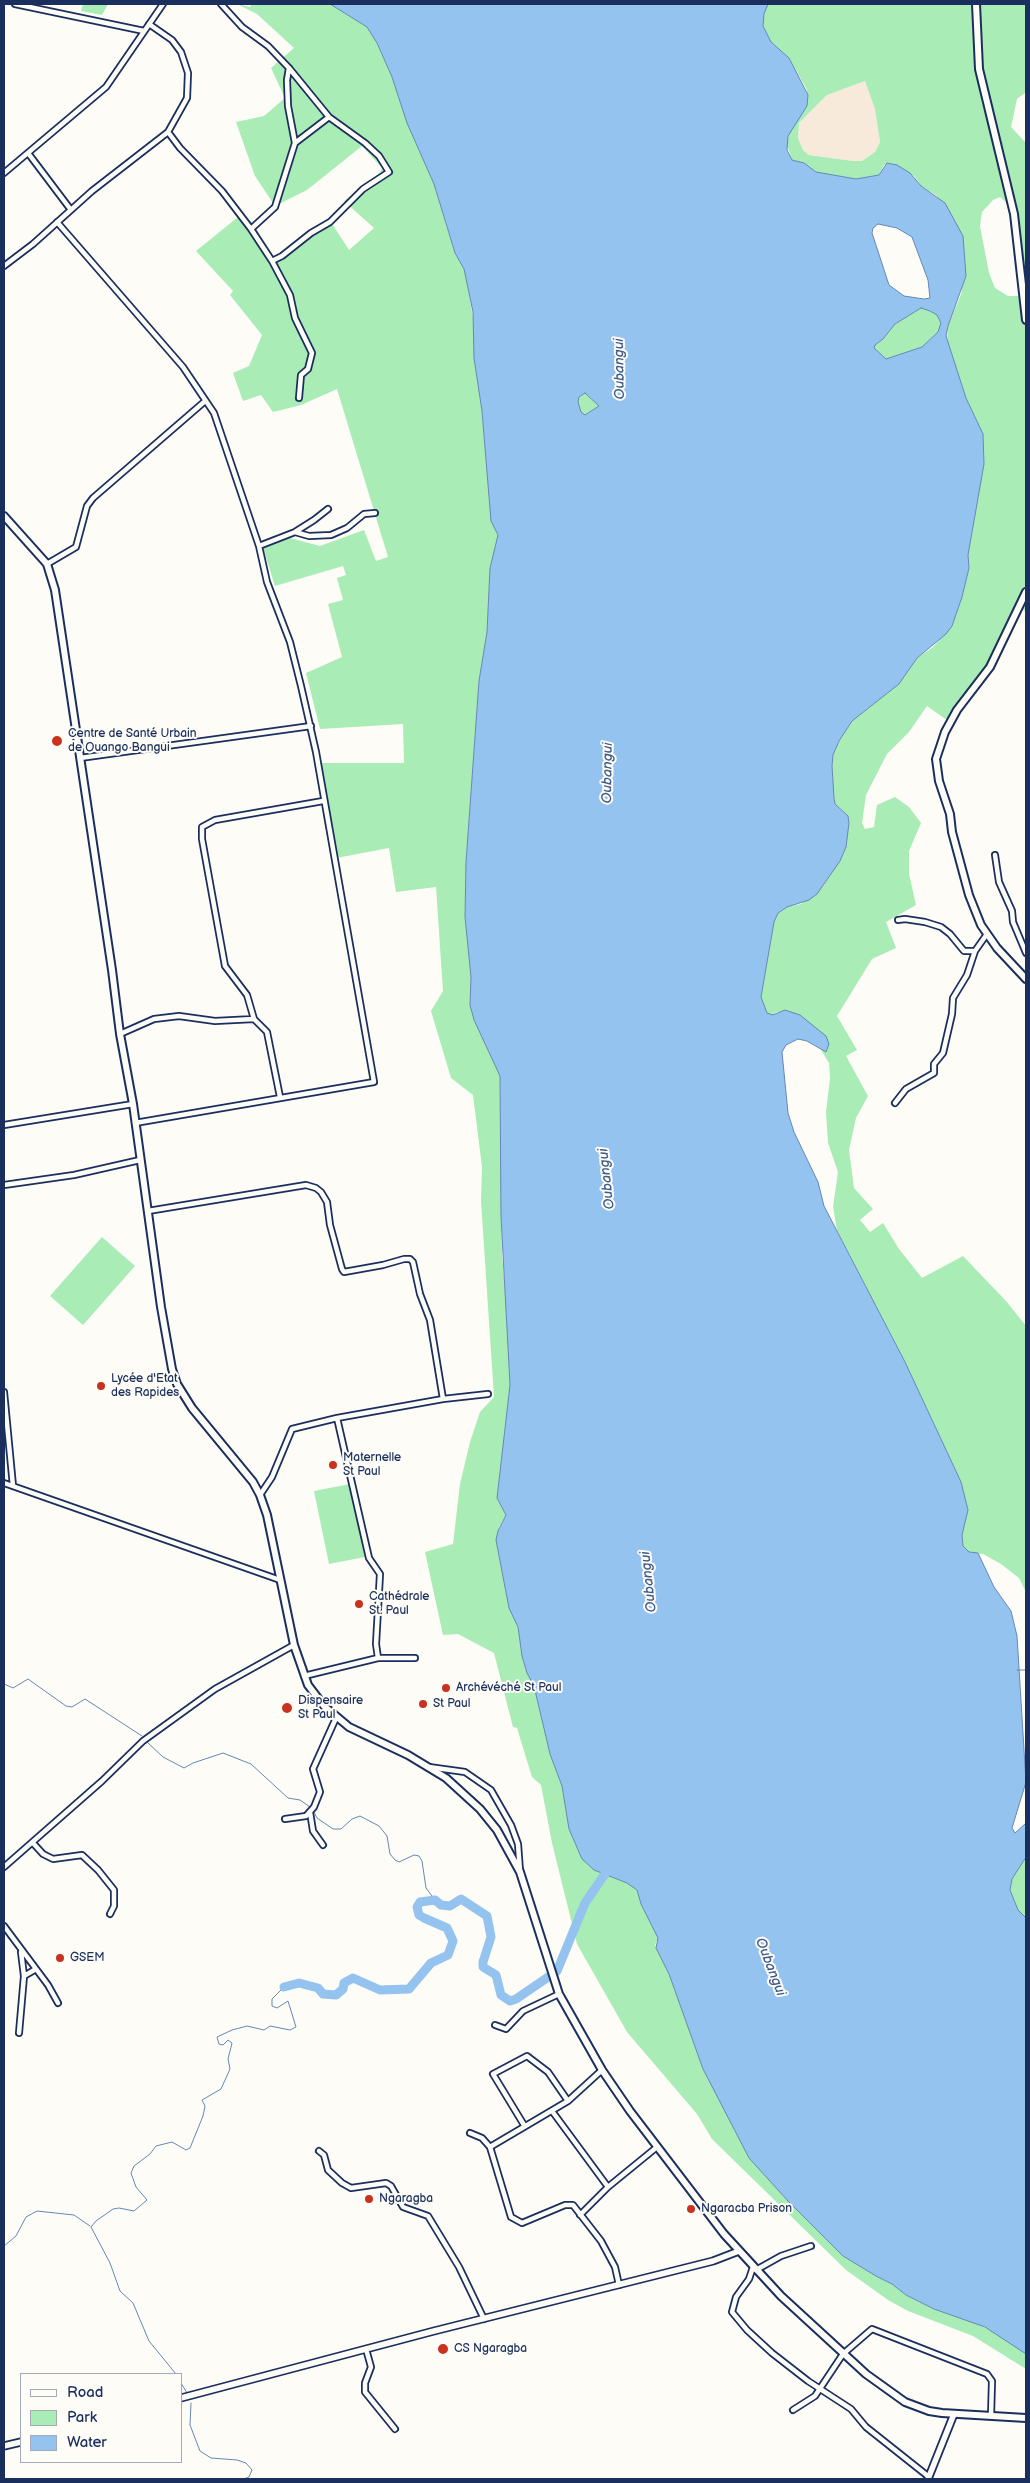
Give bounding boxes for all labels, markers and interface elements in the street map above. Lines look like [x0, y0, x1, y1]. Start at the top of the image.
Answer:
water label: Oubangui [611, 338, 629, 400]
place label: Centre de Santé Urbain de Ouango Bangui [68, 727, 197, 755]
marker: Centre de Santé Urbain de Ouango Bangui [50, 734, 64, 748]
water label: Oubangui [599, 742, 617, 804]
water label: Oubangui [595, 1148, 619, 1210]
place label: Lycée d'Etat des Rapides [111, 1372, 179, 1400]
marker: Lycée d'Etat des Rapides [95, 1380, 107, 1392]
place label: Maternelle St Paul [343, 1451, 401, 1479]
marker: Maternelle St Paul [327, 1459, 339, 1471]
water label: Oubangui [637, 1551, 661, 1613]
place label: Cathédrale St. Paul [369, 1590, 429, 1618]
marker: Cathédrale St. Paul [353, 1598, 365, 1610]
place label: Archévéché St Paul [456, 1681, 561, 1695]
marker: Archévéché St Paul [440, 1682, 452, 1694]
place label: Dispensaire St Paul [298, 1694, 363, 1722]
place label: St Paul [433, 1697, 470, 1711]
marker: St Paul [417, 1698, 429, 1710]
marker: Dispensaire St Paul [280, 1701, 294, 1715]
water label: Oubangui [751, 1935, 789, 1999]
place label: GSEM [70, 1951, 105, 1965]
marker: GSEM [54, 1952, 66, 1964]
place label: Ngaragba [379, 2192, 433, 2206]
marker: Ngaragba [363, 2193, 375, 2205]
place label: Ngaracba Prison [701, 2202, 792, 2216]
marker: Ngaracba Prison [685, 2203, 697, 2215]
marker: CS Ngaragba [436, 2342, 450, 2356]
place label: CS Ngaragba [454, 2342, 527, 2356]
legend [20, 2373, 182, 2463]
text: Road [67, 2383, 103, 2402]
text: Park [67, 2408, 97, 2427]
text: Water [67, 2433, 107, 2452]

